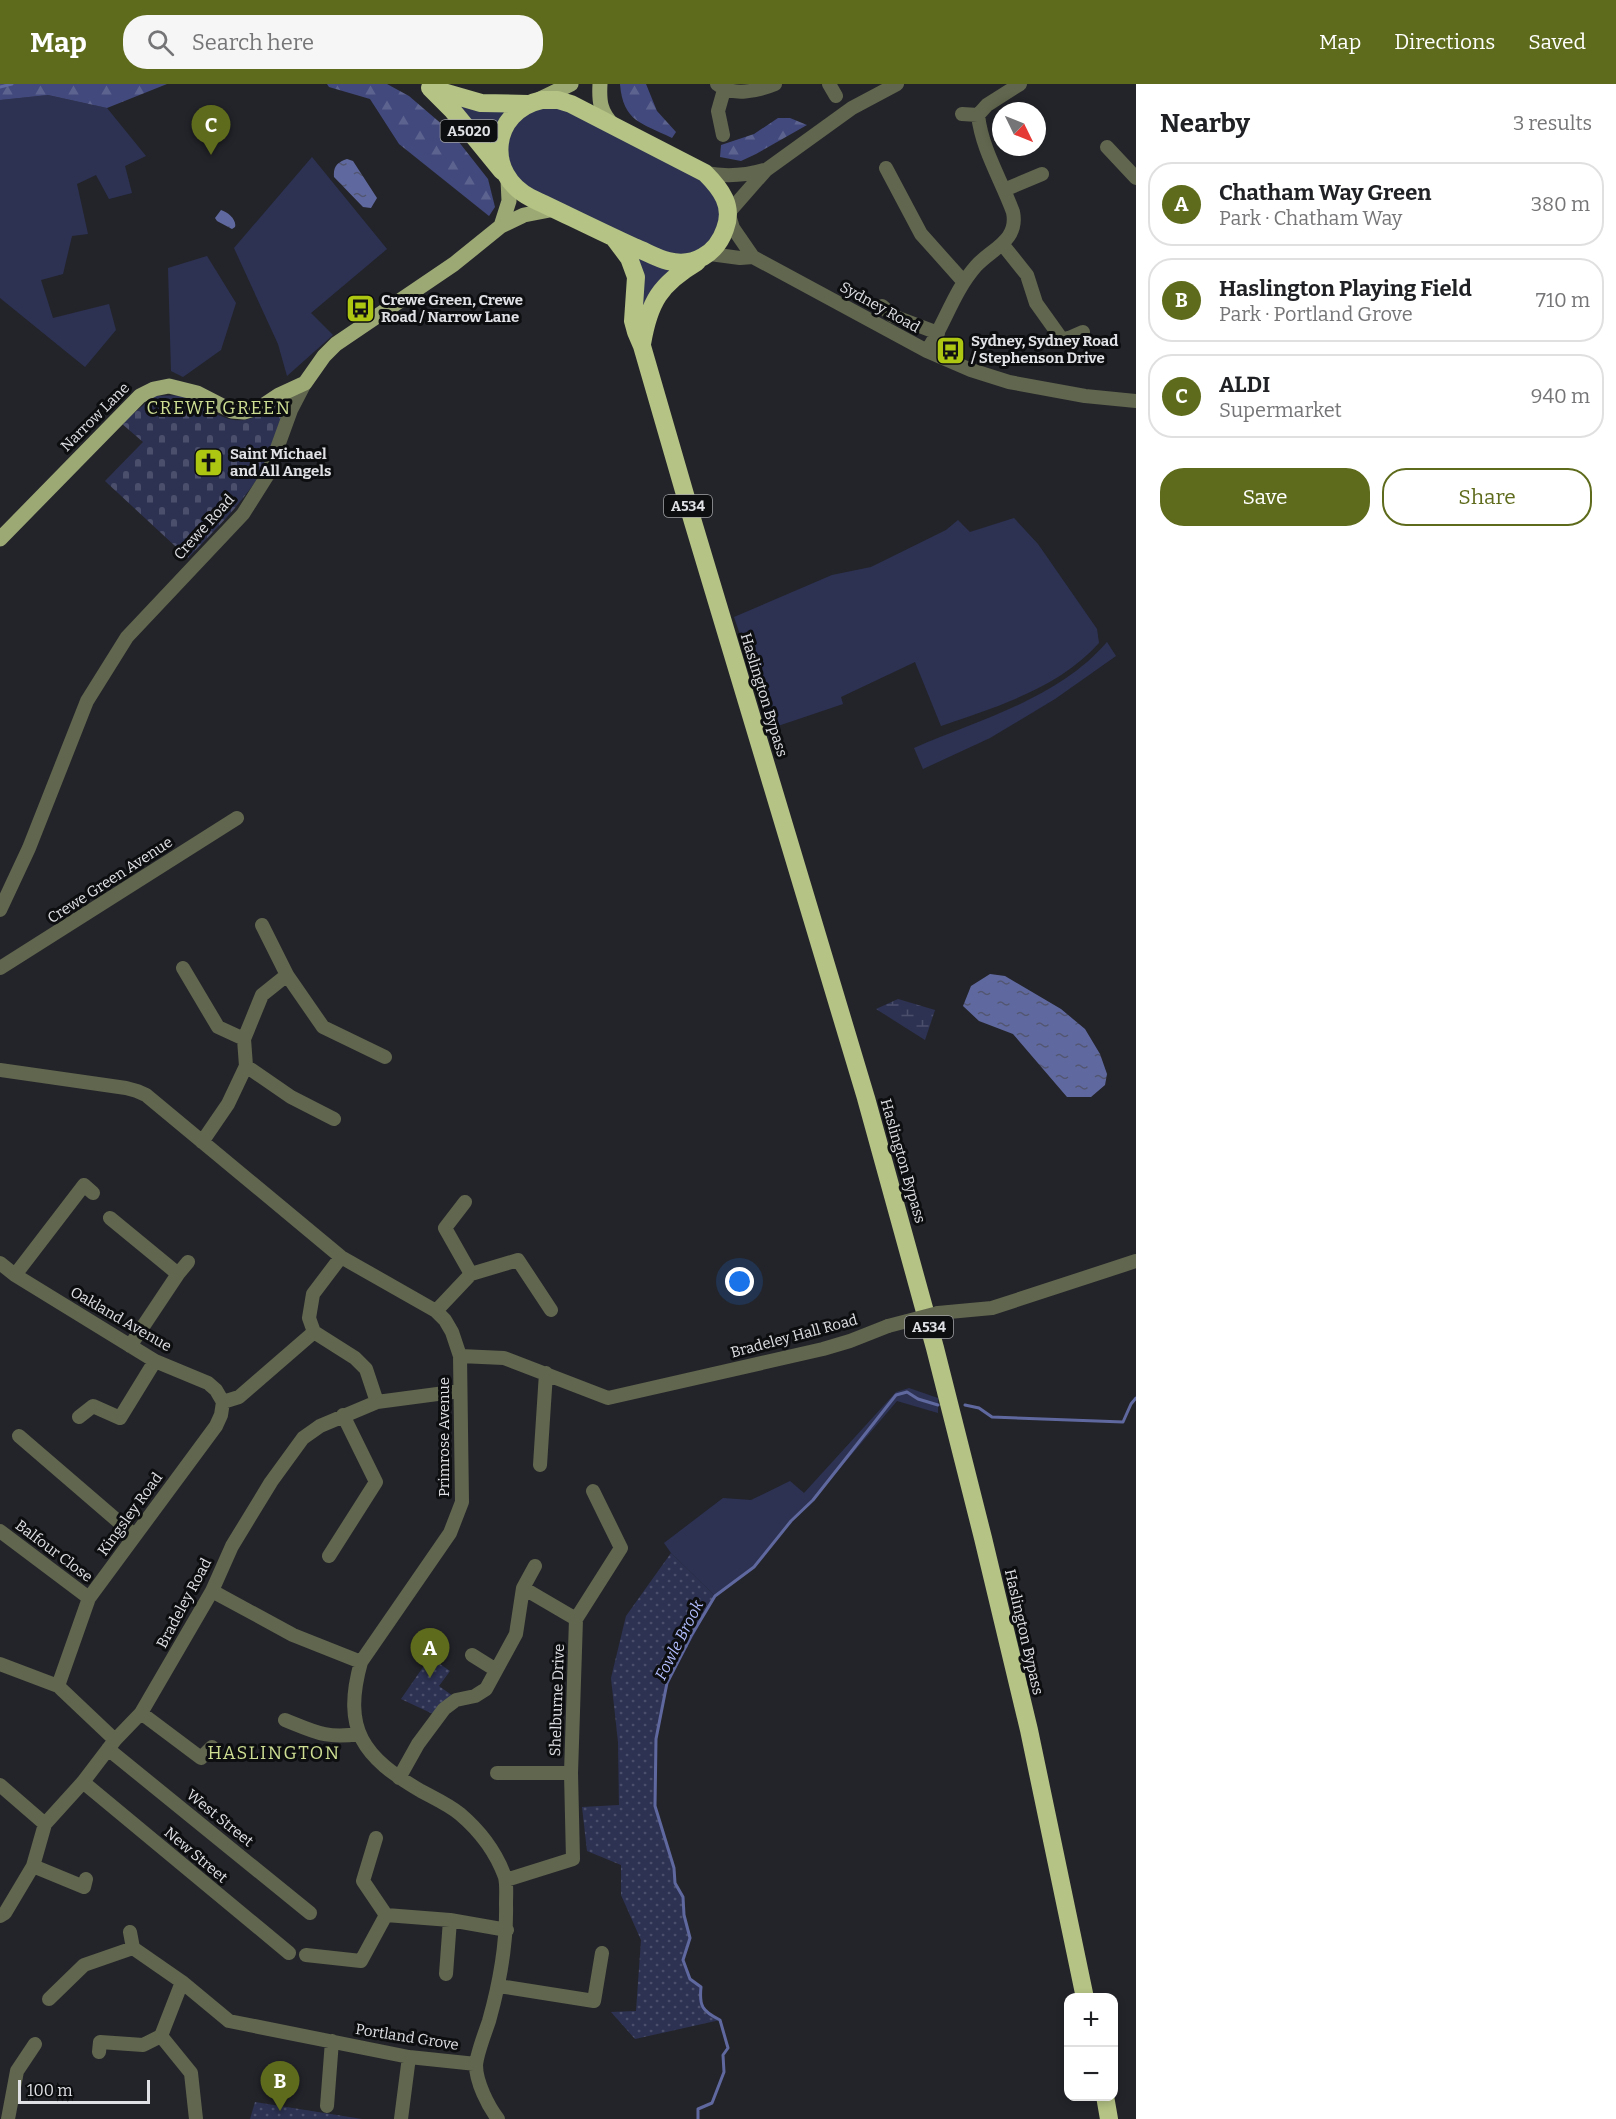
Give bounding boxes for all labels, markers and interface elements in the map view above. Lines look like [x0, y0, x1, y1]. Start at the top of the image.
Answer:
search box [123, 15, 543, 69]
text: Map [30, 26, 87, 59]
icon: search [144, 26, 177, 59]
text: Search here [192, 29, 314, 56]
text: Map [1319, 29, 1361, 55]
text: Directions [1394, 29, 1495, 55]
text: Saved [1528, 29, 1586, 55]
north arrow [992, 102, 1046, 156]
pin: C [192, 106, 230, 155]
text: Nearby [1160, 108, 1250, 139]
text: 3 results [1513, 111, 1592, 135]
road number: A5020 [440, 120, 498, 142]
text: Chatham Way Green [1219, 179, 1431, 206]
text: A [1174, 192, 1189, 216]
text: 380 m [1531, 192, 1590, 216]
text: Park · Chatham Way [1219, 206, 1402, 230]
text: Haslington Playing Field [1219, 275, 1472, 302]
street label: Sydney Road [837, 278, 923, 336]
text: B [1175, 288, 1188, 312]
text: 710 m [1536, 288, 1590, 312]
place label: Crewe Green, Crewe Road / Narrow Lane [381, 291, 523, 326]
bus stop icon: Crewe Green, Crewe Road / Narrow Lane [344, 293, 376, 325]
text: Park · Portland Grove [1219, 302, 1413, 326]
place label: Sydney, Sydney Road / Stephenson Drive [970, 332, 1118, 367]
bus stop icon: Sydney, Sydney Road / Stephenson Drive [934, 334, 966, 366]
text: ALDI [1219, 371, 1270, 398]
street label: Narrow Lane [57, 379, 133, 455]
text: C [1175, 384, 1188, 408]
text: 940 m [1531, 384, 1590, 408]
district label: CREWE GREEN [146, 397, 292, 419]
text: Supermarket [1219, 398, 1342, 422]
place label: Saint Michael and All Angels [230, 445, 331, 480]
church icon: Saint Michael and All Angels [193, 447, 225, 479]
button: Save [1160, 468, 1370, 526]
button: Share [1382, 468, 1592, 526]
street label: Crewe Road [170, 491, 238, 563]
road number: A534 [664, 495, 712, 517]
street label: Haslington Bypass [737, 631, 791, 759]
street label: Crewe Green Avenue [44, 833, 176, 927]
street label: Haslington Bypass [877, 1097, 929, 1225]
your location [725, 1267, 754, 1296]
street label: Oakland Avenue [67, 1283, 175, 1355]
street label: Bradeley Hall Road [729, 1310, 860, 1362]
road number: A534 [905, 1316, 953, 1338]
street label: Primrose Avenue [435, 1377, 453, 1497]
street label: Kingsley Road [94, 1469, 166, 1559]
street label: Balfour Close [12, 1516, 96, 1586]
street label: Bradeley Road [153, 1555, 215, 1651]
street label: Haslington Bypass [1001, 1567, 1047, 1697]
water label: Fowle Brook [651, 1597, 707, 1683]
pin: A [410, 1628, 450, 1678]
street label: Shelburne Drive [546, 1643, 568, 1757]
district label: HASLINGTON [207, 1742, 341, 1764]
street label: West Street [183, 1786, 257, 1851]
street label: New Street [161, 1823, 232, 1887]
map controls [1064, 1993, 1118, 2101]
button: + [1064, 1993, 1118, 2047]
street label: Portland Grove [354, 2020, 460, 2054]
button: − [1064, 2047, 1118, 2101]
pin: B [260, 2062, 300, 2111]
scale bar [18, 2077, 150, 2104]
text: 100 m [27, 2081, 72, 2100]

